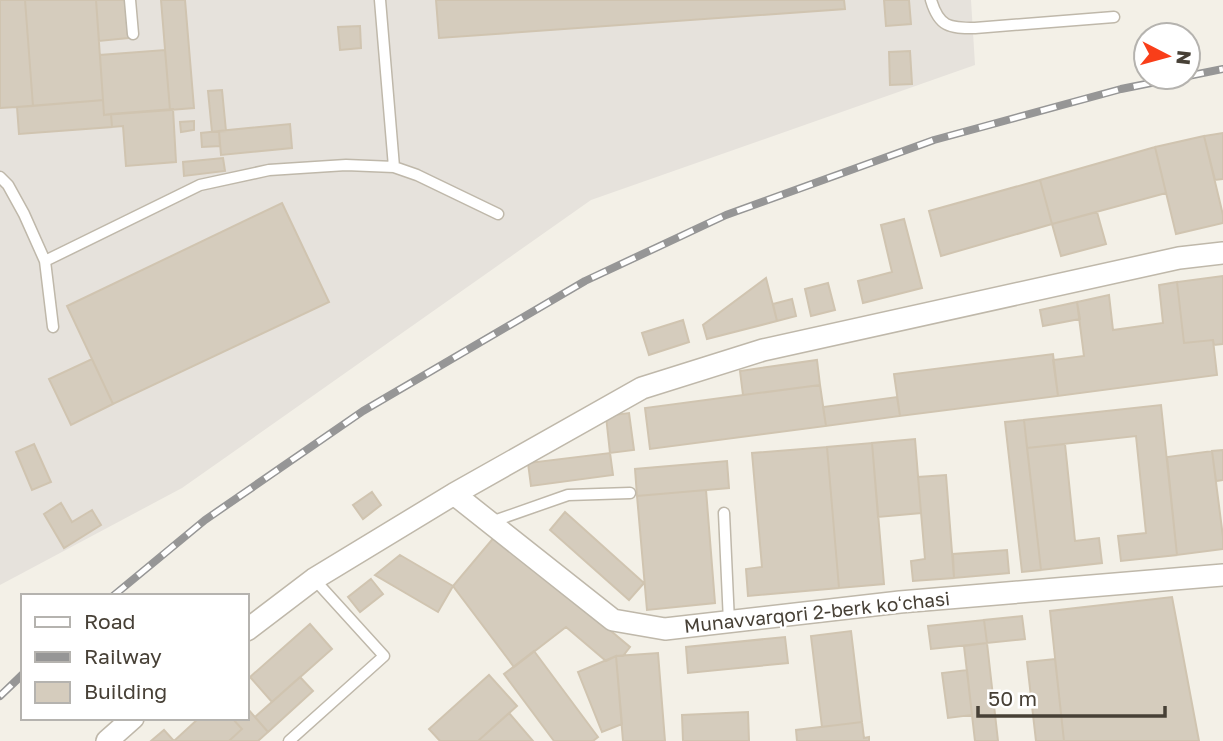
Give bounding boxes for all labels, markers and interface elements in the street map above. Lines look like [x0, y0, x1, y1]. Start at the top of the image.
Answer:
north arrow [1132, 21, 1202, 91]
text: N [1172, 49, 1197, 66]
street label: Munavvarqori 2-berk koʻchasi [683, 586, 951, 637]
legend [21, 594, 248, 720]
text: Road [84, 608, 135, 634]
text: Railway [84, 643, 162, 669]
scale bar [978, 674, 1165, 718]
text: Building [84, 678, 167, 704]
text: 50 m [988, 685, 1037, 711]

